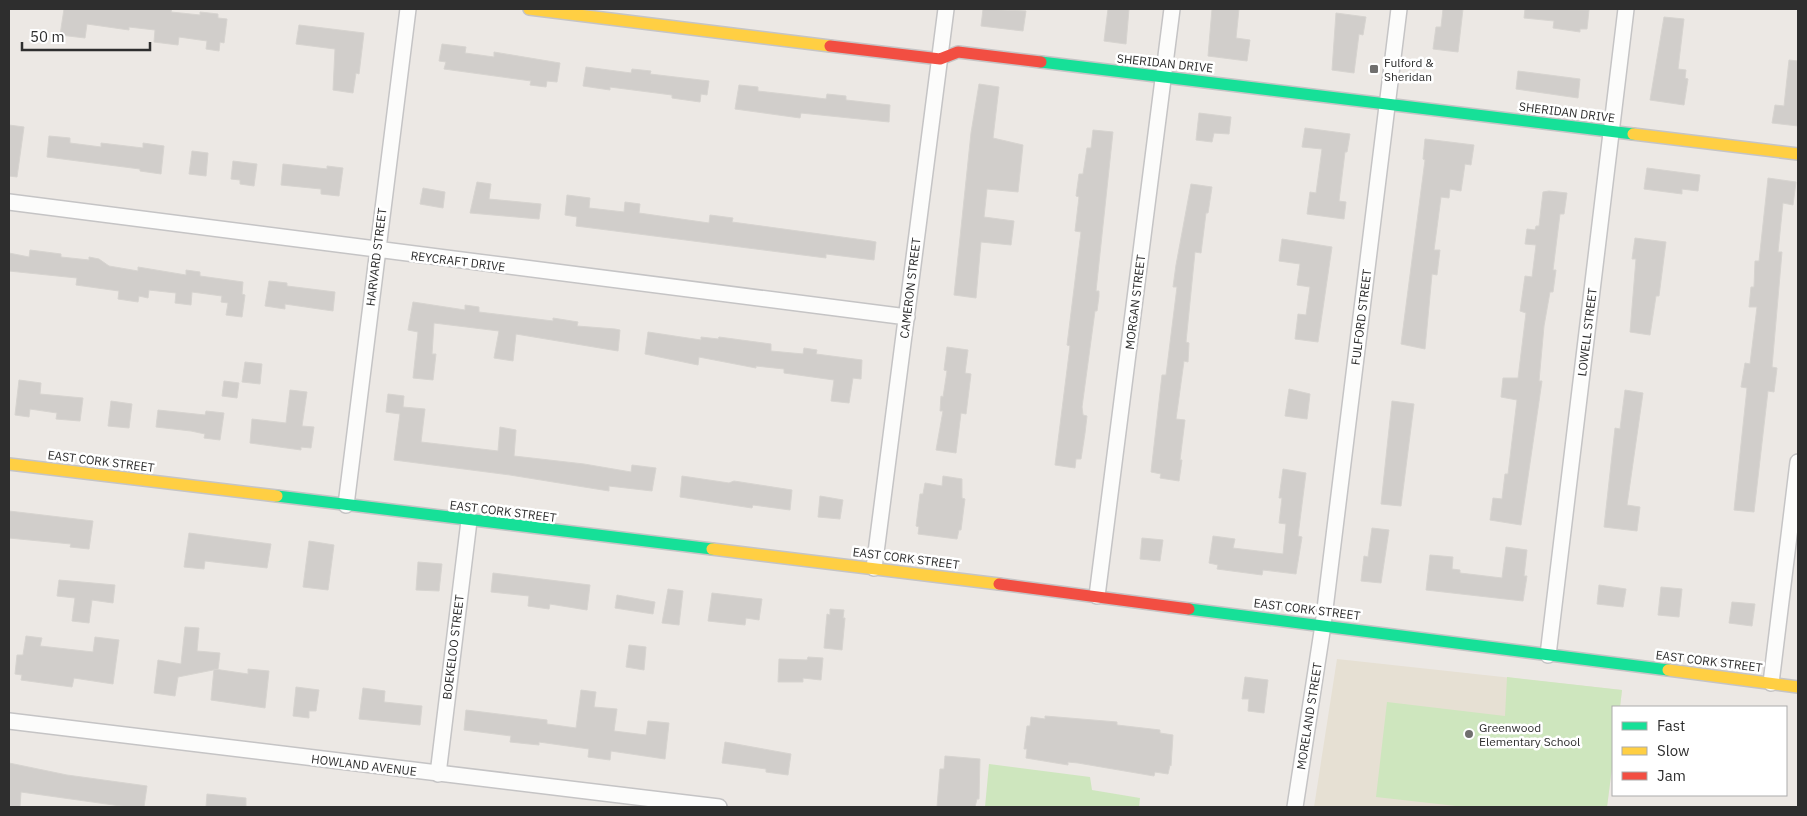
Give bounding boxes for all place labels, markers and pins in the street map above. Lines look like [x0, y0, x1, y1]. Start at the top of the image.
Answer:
place label: Fulford & Sheridan [1384, 55, 1434, 84]
marker: Fulford & Sheridan [1368, 63, 1380, 75]
place label: Greenwood Elementary School [1479, 720, 1580, 749]
marker: Greenwood Elementary School [1463, 728, 1475, 740]

